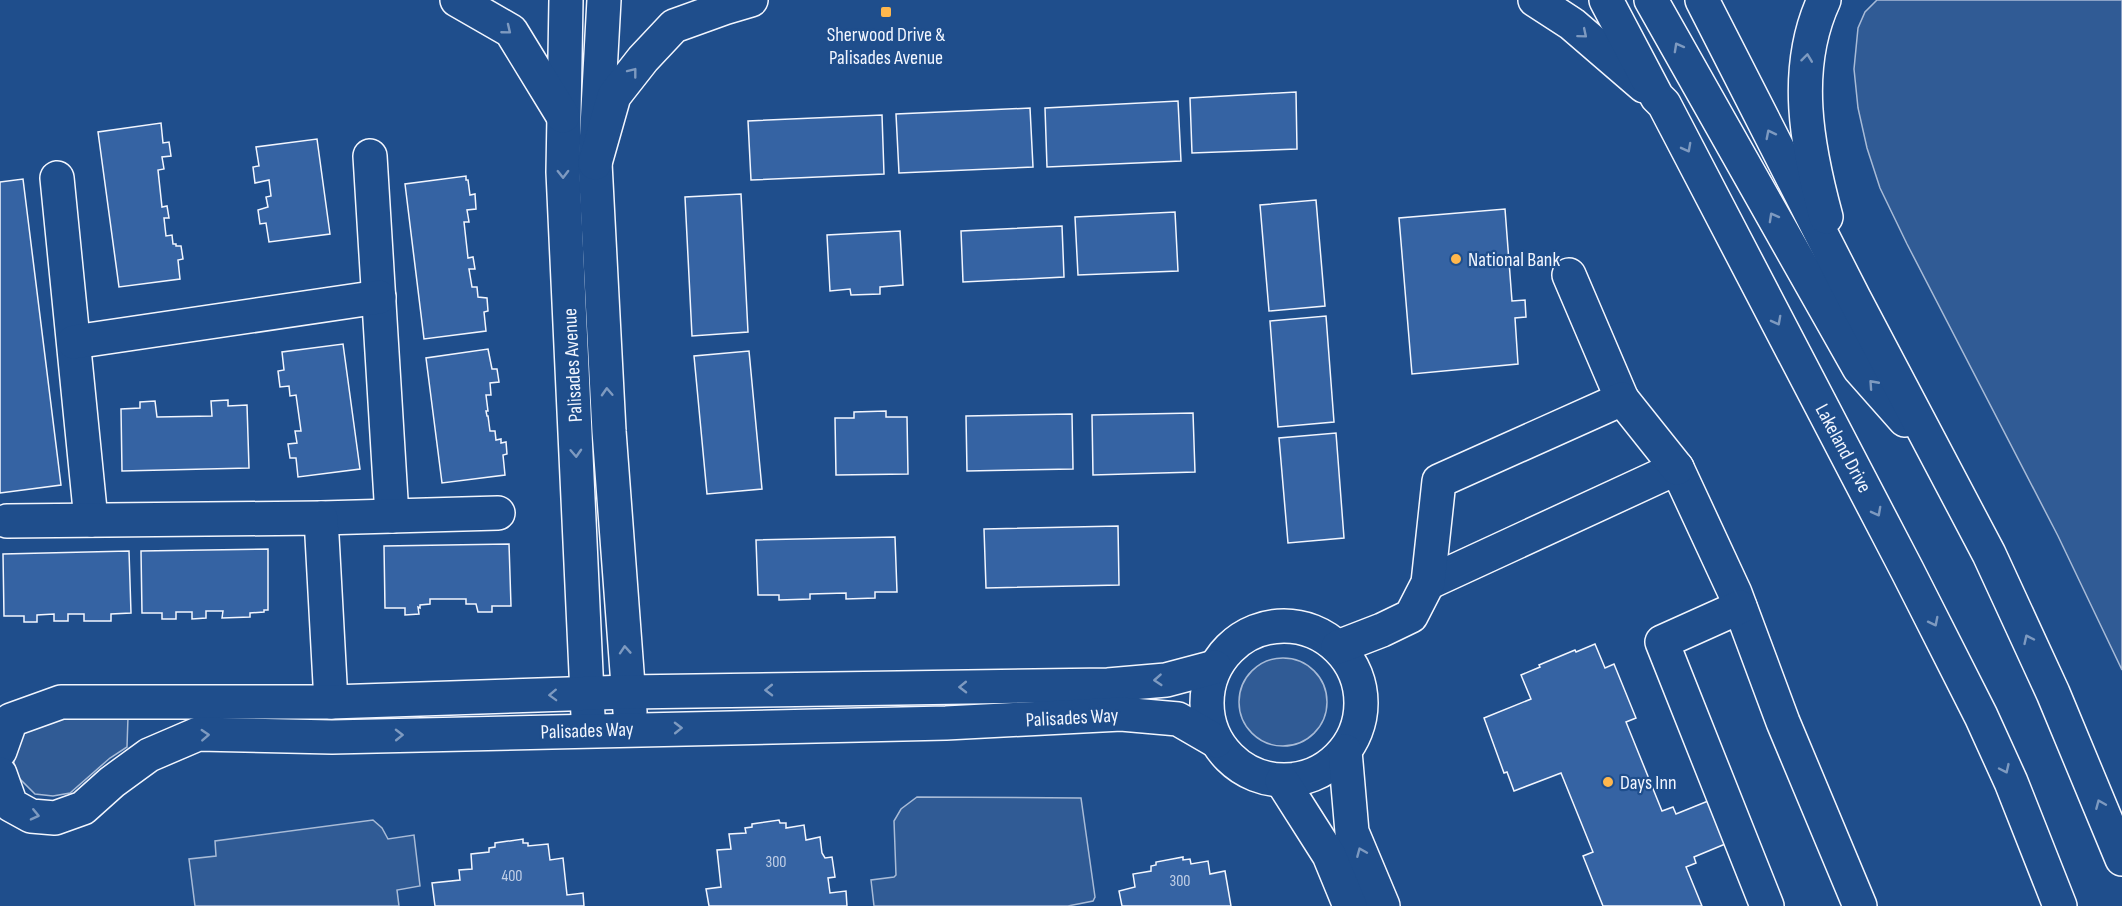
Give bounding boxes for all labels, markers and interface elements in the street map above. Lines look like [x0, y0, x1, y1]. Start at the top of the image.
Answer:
marker: Sherwood Drive & Palisades Avenue [879, 5, 893, 19]
one-way arrow [500, 23, 511, 34]
place label: Sherwood Drive & Palisades Avenue [827, 23, 945, 70]
one-way arrow [1576, 26, 1587, 37]
one-way arrow [1673, 43, 1685, 54]
one-way arrow [1800, 53, 1813, 62]
one-way arrow [626, 67, 637, 78]
one-way arrow [1766, 130, 1777, 140]
one-way arrow [1679, 141, 1691, 152]
one-way arrow [557, 170, 570, 179]
one-way arrow [1769, 213, 1781, 223]
place label: National Bank [1468, 248, 1560, 272]
marker: National Bank [1449, 252, 1463, 266]
street label: Palisades Avenue [558, 307, 588, 423]
one-way arrow [1770, 314, 1781, 325]
one-way arrow [1869, 381, 1880, 391]
one-way arrow [600, 388, 613, 397]
street label: Lakeland Drive [1810, 400, 1876, 497]
one-way arrow [569, 449, 582, 458]
one-way arrow [1870, 506, 1881, 516]
one-way arrow [1926, 616, 1938, 627]
one-way arrow [2024, 635, 2036, 646]
one-way arrow [618, 645, 631, 654]
one-way arrow [1154, 673, 1163, 686]
one-way arrow [959, 681, 968, 693]
one-way arrow [764, 684, 773, 696]
one-way arrow [548, 688, 557, 701]
street label: Palisades Way [1025, 704, 1119, 732]
street label: Palisades Way [540, 717, 634, 745]
one-way arrow [674, 722, 683, 734]
one-way arrow [200, 729, 209, 742]
one-way arrow [395, 729, 404, 741]
one-way arrow [1998, 763, 2010, 774]
place label: Days Inn [1620, 771, 1677, 795]
marker: Days Inn [1601, 775, 1615, 789]
one-way arrow [2096, 800, 2108, 811]
one-way arrow [30, 807, 40, 820]
one-way arrow [1356, 847, 1368, 858]
house number: 300 [766, 853, 786, 872]
house number: 400 [502, 867, 522, 886]
house number: 300 [1170, 872, 1190, 891]

